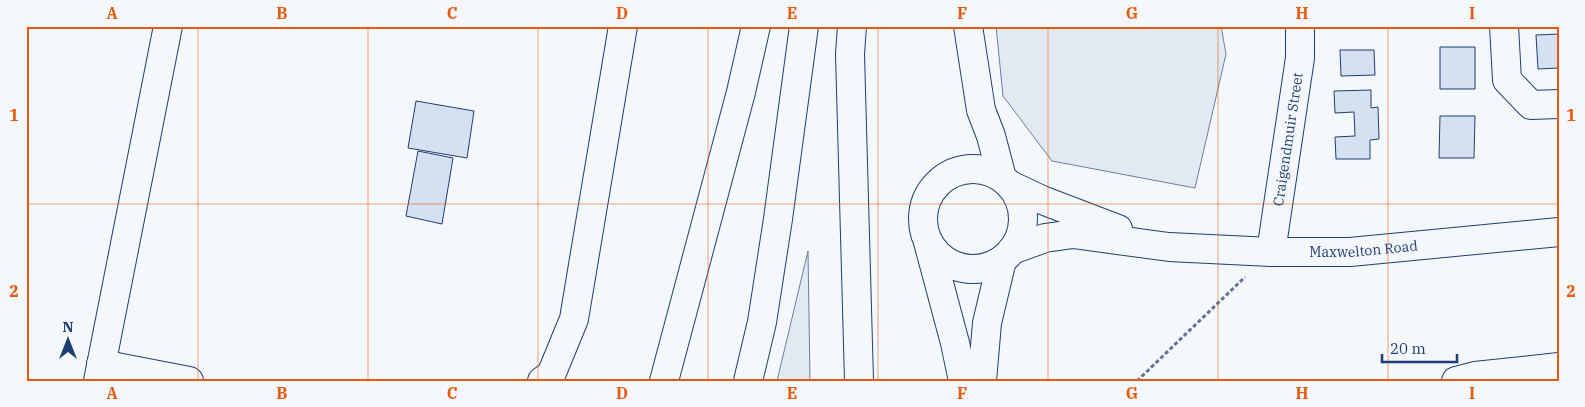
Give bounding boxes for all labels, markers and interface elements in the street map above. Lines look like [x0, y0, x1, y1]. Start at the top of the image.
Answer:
text: A [106, 3, 118, 23]
text: B [276, 3, 288, 23]
text: C [447, 3, 457, 23]
text: D [616, 3, 628, 23]
text: E [787, 3, 797, 23]
text: F [957, 3, 967, 23]
text: G [1126, 3, 1138, 23]
text: H [1296, 3, 1309, 23]
text: I [1469, 3, 1475, 23]
street label: Craigendmuir Street [1269, 71, 1307, 207]
text: 1 [9, 105, 19, 125]
text: 1 [1566, 105, 1576, 125]
street label: Maxwelton Road [1309, 237, 1419, 261]
text: 2 [9, 281, 19, 301]
text: 2 [1566, 281, 1576, 301]
north arrow [42, 314, 92, 364]
text: N [62, 318, 74, 336]
scale bar [1382, 332, 1458, 364]
text: 20 m [1390, 339, 1426, 358]
text: A [106, 383, 118, 403]
text: B [276, 383, 288, 403]
text: C [447, 383, 457, 403]
text: D [616, 383, 628, 403]
text: E [787, 383, 797, 403]
text: F [957, 383, 967, 403]
text: G [1126, 383, 1138, 403]
text: H [1296, 383, 1309, 403]
text: I [1469, 383, 1475, 403]

